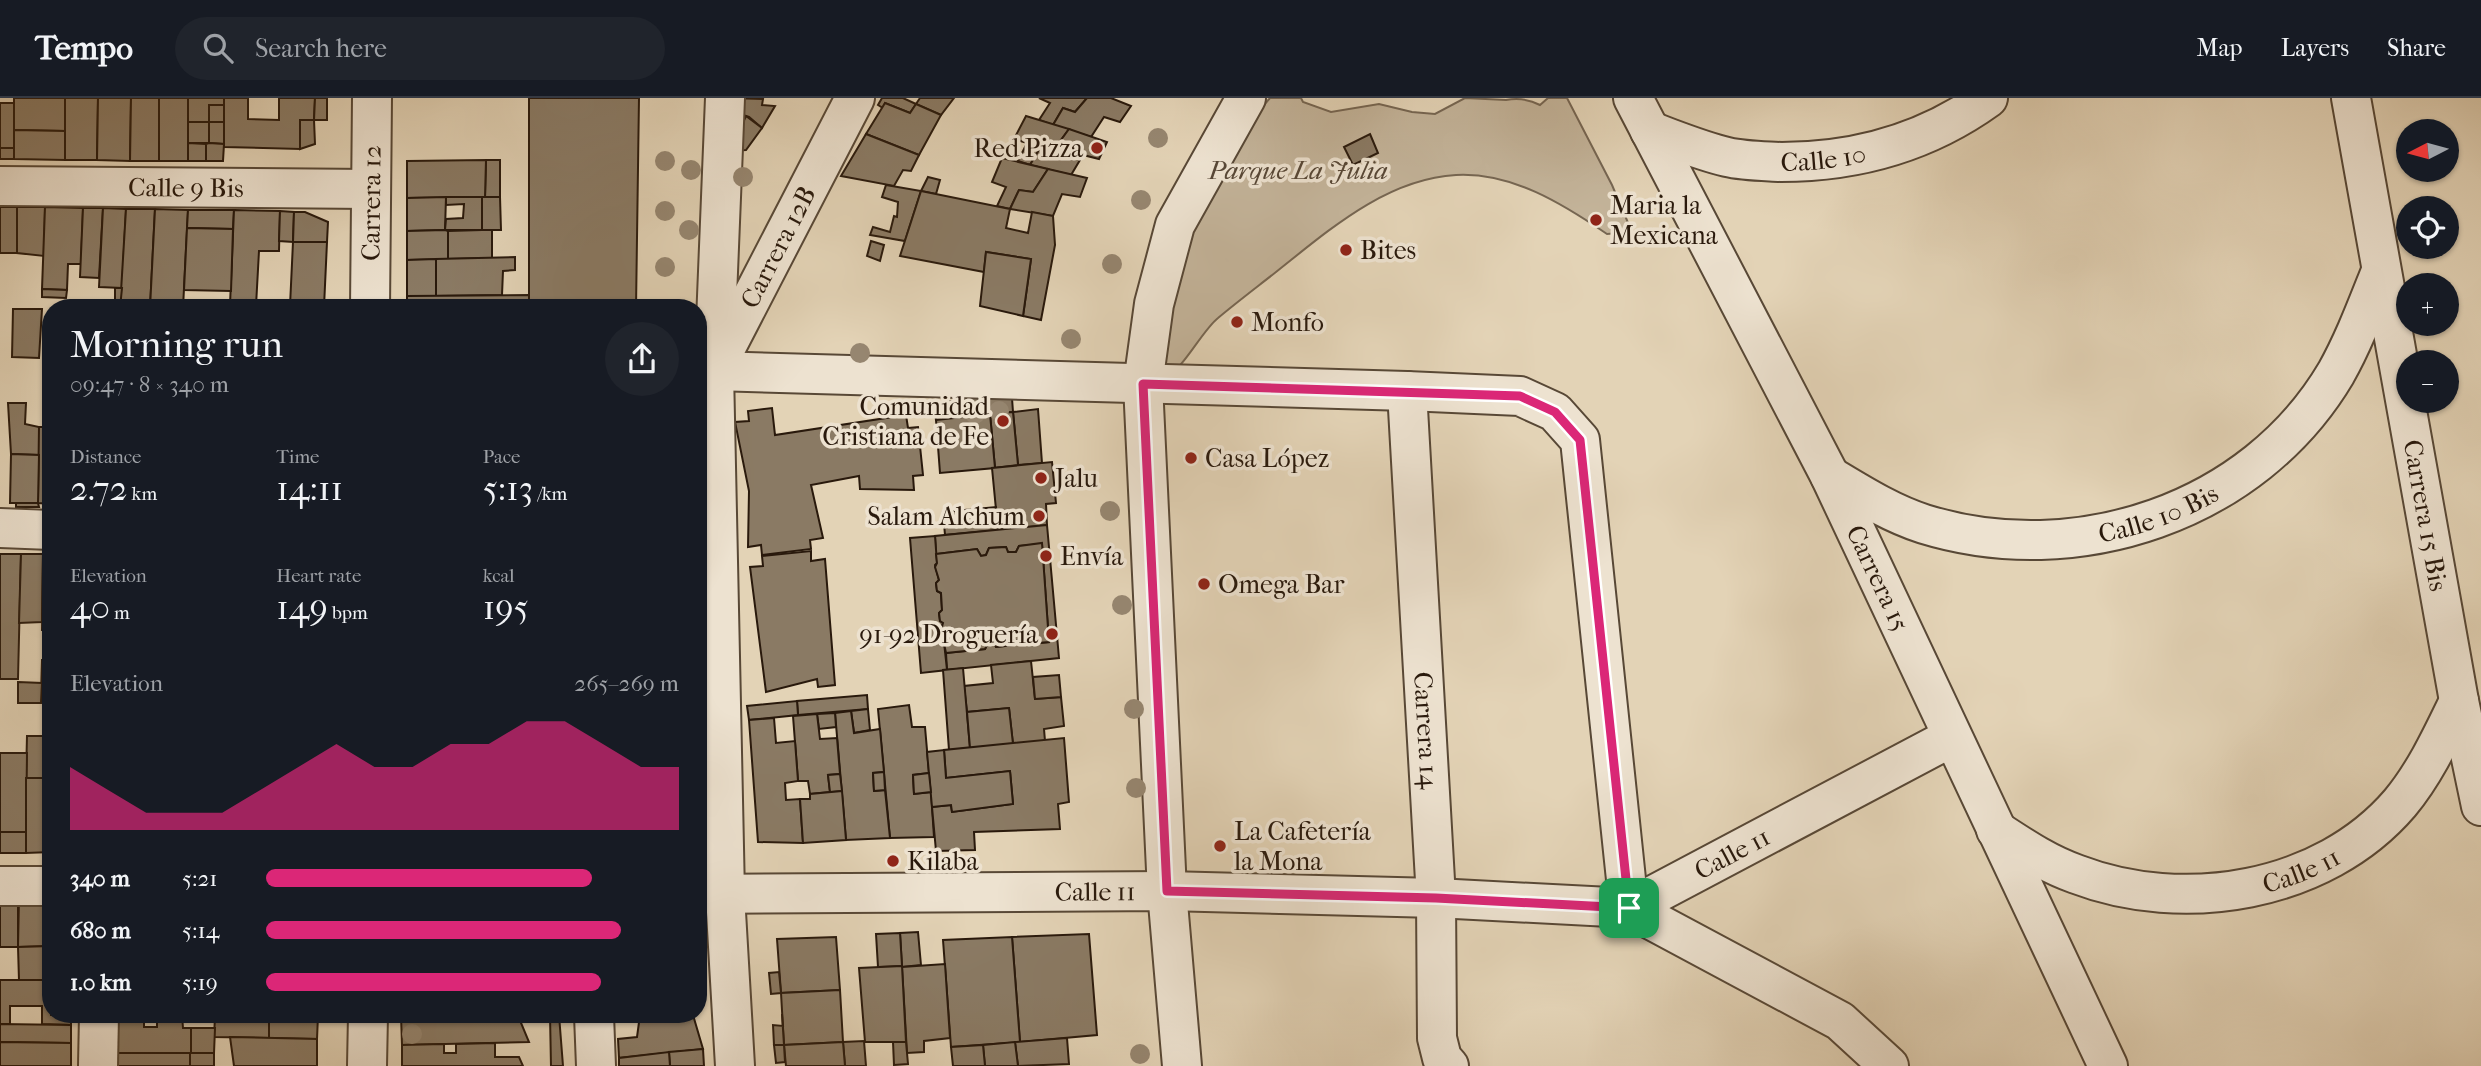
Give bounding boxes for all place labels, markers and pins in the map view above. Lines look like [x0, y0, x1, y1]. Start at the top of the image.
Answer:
place label: Red Pizza [974, 133, 1084, 164]
marker: Red Pizza [1089, 140, 1105, 156]
place label: Maria la Mexicana [1610, 190, 1719, 251]
marker: Maria la Mexicana [1588, 212, 1604, 228]
place label: Bites [1360, 235, 1416, 266]
marker: Bites [1338, 242, 1354, 258]
place label: Monfo [1251, 307, 1324, 338]
marker: Monfo [1229, 314, 1245, 330]
place label: Comunidad Cristiana de Fe [822, 391, 990, 452]
marker: Comunidad Cristiana de Fe [995, 413, 1011, 429]
place label: Casa López [1205, 443, 1329, 474]
marker: Casa López [1183, 450, 1199, 466]
place label: Jalu [1053, 463, 1098, 494]
marker: Jalu [1033, 470, 1049, 486]
place label: Salam Alchum [867, 501, 1025, 532]
marker: Salam Alchum [1031, 508, 1047, 524]
place label: Envía [1060, 541, 1124, 572]
marker: Envía [1038, 548, 1054, 564]
place label: Omega Bar [1218, 569, 1344, 600]
marker: Omega Bar [1196, 576, 1212, 592]
place label: 91-92 Droguería [859, 619, 1039, 650]
marker: 91-92 Droguería [1044, 626, 1060, 642]
place label: La Cafetería la Mona [1233, 816, 1372, 877]
marker: La Cafetería la Mona [1212, 838, 1228, 854]
place label: Kilaba [907, 846, 979, 877]
marker: Kilaba [885, 853, 901, 869]
pin [1599, 878, 1659, 938]

